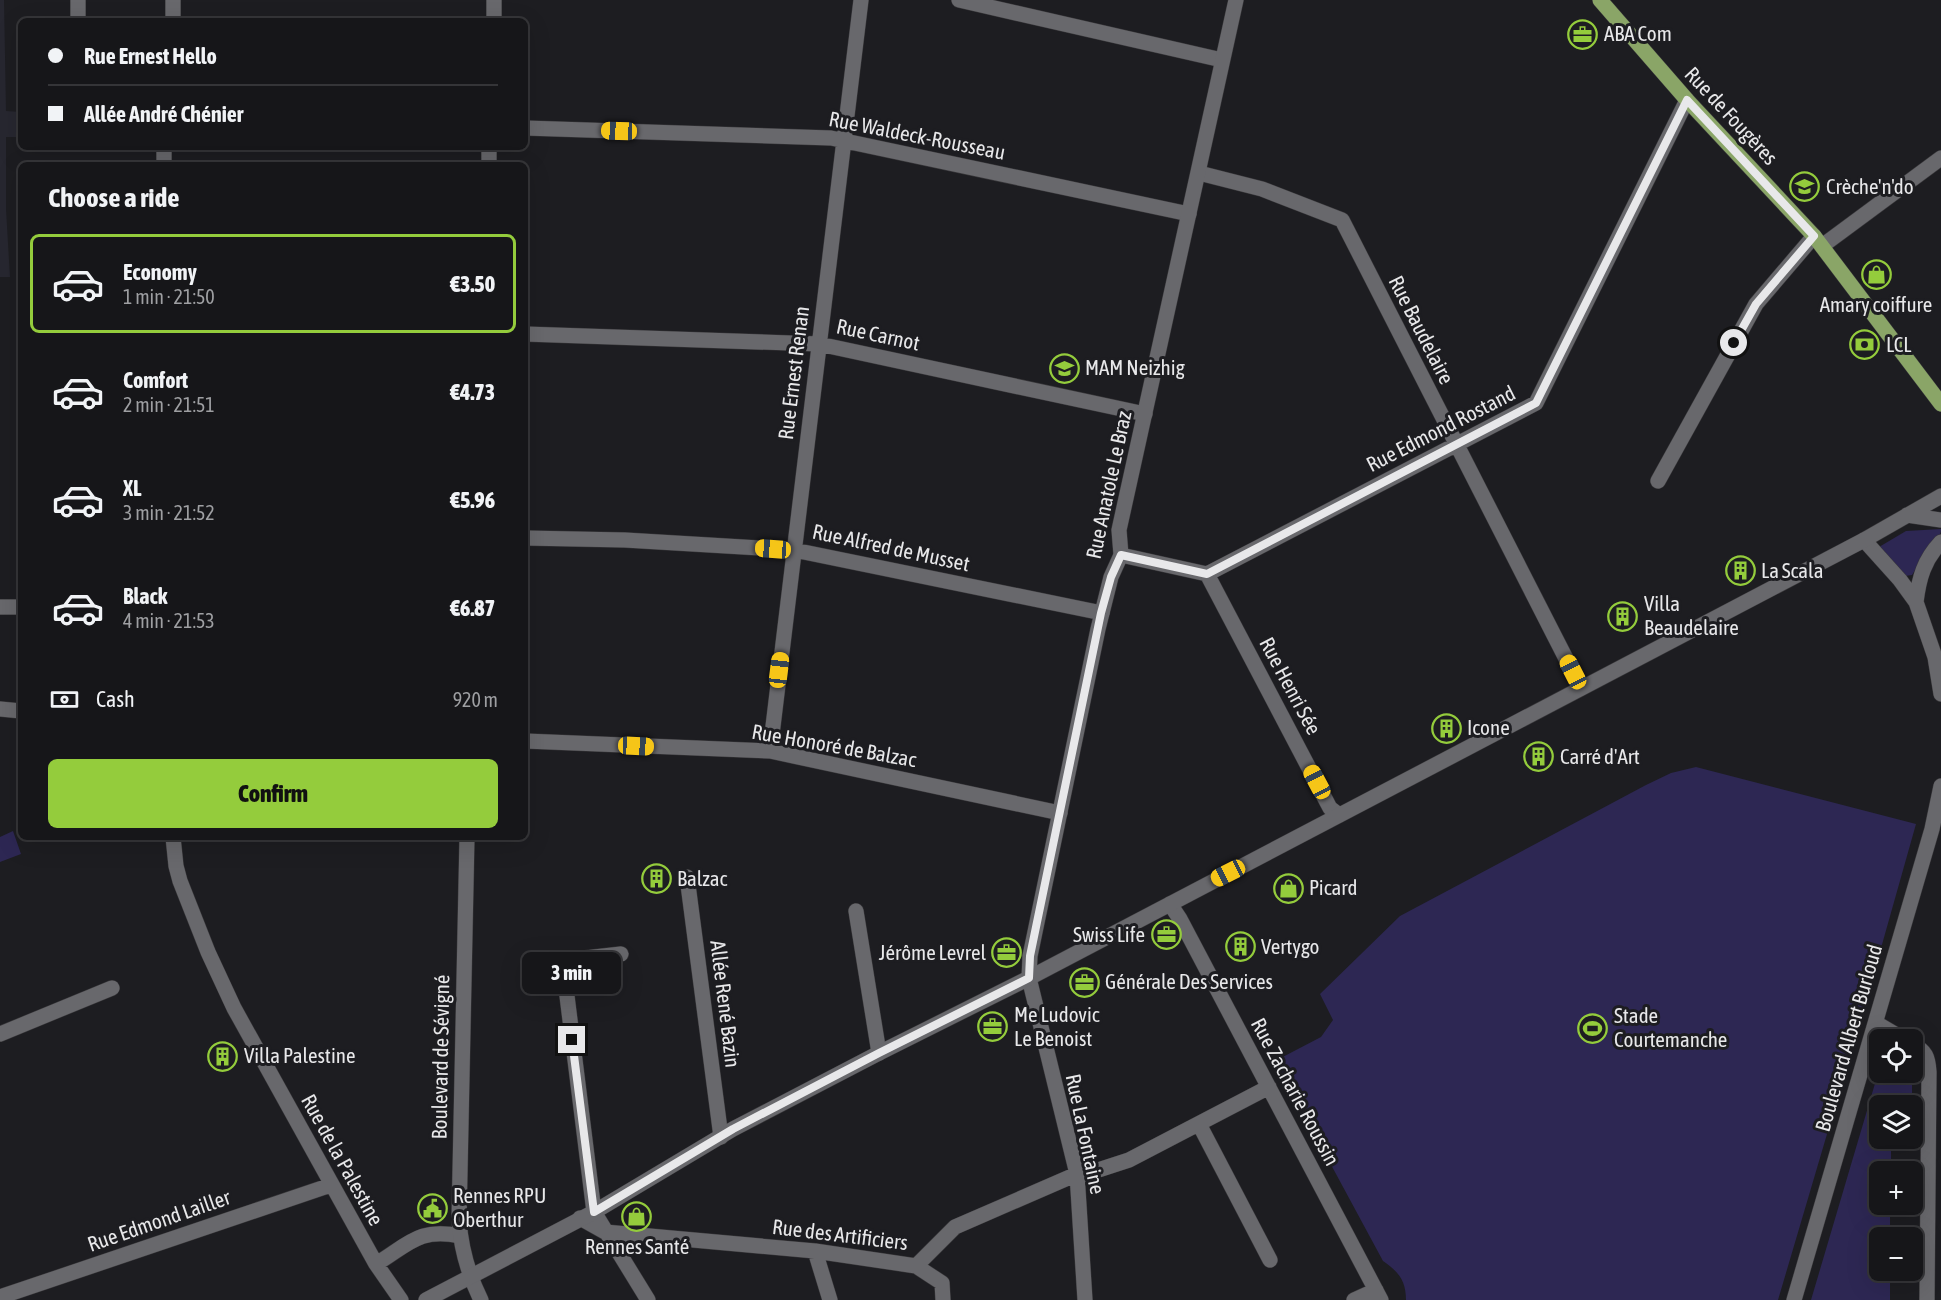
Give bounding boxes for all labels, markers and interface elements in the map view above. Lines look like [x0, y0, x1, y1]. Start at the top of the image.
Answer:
office icon: ABA Com [1567, 18, 1599, 50]
place label: ABA Com [1604, 21, 1672, 45]
text: Rue Ernest Hello [84, 43, 217, 69]
street label: Rue de Fougères [1680, 62, 1783, 169]
text: Allée André Chénier [84, 101, 243, 127]
street label: Rue Waldeck-Rousseau [827, 106, 1007, 164]
car [601, 121, 637, 141]
school or university icon: Crèche'n'do [1789, 171, 1821, 203]
place label: Crèche'n'do [1826, 174, 1914, 198]
text: Choose a ride [48, 182, 180, 213]
icon: car [51, 257, 105, 311]
shop icon: Amary coiffure [1860, 258, 1892, 290]
text: Economy [123, 259, 197, 285]
text: €3.50 [450, 271, 495, 297]
street label: Rue Baudelaire [1384, 271, 1459, 388]
text: 1 min · 21:50 [123, 285, 215, 308]
place label: Amary coiffure [1820, 292, 1932, 316]
street label: Rue Ernest Renan [773, 305, 813, 441]
street label: Rue Carnot [834, 313, 922, 355]
route start [1720, 329, 1747, 356]
bank icon: LCL [1849, 329, 1881, 361]
place label: LCL [1886, 332, 1911, 356]
school or university icon: MAM Neizhig [1048, 352, 1080, 384]
place label: MAM Neizhig [1085, 355, 1185, 379]
icon: car [51, 365, 105, 419]
text: Comfort [123, 367, 188, 393]
text: €4.73 [450, 379, 495, 405]
street label: Rue Edmond Rostand [1362, 380, 1519, 476]
text: 2 min · 21:51 [123, 393, 215, 416]
street label: Rue Anatole Le Braz [1081, 408, 1135, 561]
icon: car [51, 473, 105, 527]
text: XL [123, 475, 141, 501]
text: €5.96 [450, 487, 495, 513]
text: 3 min · 21:52 [123, 501, 215, 524]
street label: Rue Alfred de Musset [810, 519, 972, 575]
car [754, 539, 792, 559]
building icon: La Scala [1724, 555, 1756, 587]
place label: La Scala [1761, 558, 1823, 582]
icon: car [51, 581, 105, 635]
text: Black [123, 583, 167, 609]
place label: Villa Beaudelaire [1644, 591, 1739, 639]
text: €6.87 [450, 595, 495, 621]
building icon: Villa Beaudelaire [1607, 600, 1639, 632]
text: 4 min · 21:53 [123, 609, 215, 632]
street label: Rue Henri Sée [1255, 633, 1327, 738]
car [768, 651, 790, 689]
car [1557, 652, 1589, 692]
icon: cash [48, 683, 81, 716]
text: Cash [96, 686, 135, 712]
text: 920 m [453, 688, 498, 711]
building icon: Icone [1430, 712, 1462, 744]
place label: Icone [1467, 715, 1510, 739]
street label: Rue Honoré de Balzac [750, 719, 918, 771]
car [618, 736, 654, 756]
building icon: Carré d'Art [1523, 741, 1555, 773]
place label: Carré d'Art [1560, 744, 1640, 768]
button: Confirm [48, 759, 498, 828]
car [1301, 762, 1333, 802]
car [1208, 857, 1248, 889]
building icon: Balzac [640, 863, 672, 895]
place label: Balzac [677, 866, 728, 890]
shop icon: Picard [1272, 872, 1304, 904]
place label: Picard [1309, 875, 1357, 899]
office icon: Swiss Life [1150, 919, 1182, 951]
place label: Swiss Life [1073, 922, 1145, 946]
building icon: Vertygo [1224, 931, 1256, 963]
place label: Vertygo [1261, 934, 1319, 958]
office icon: Jérôme Levrel [991, 937, 1023, 969]
street label: Allée René Bazin [706, 939, 746, 1069]
place label: Jérôme Levrel [879, 940, 986, 964]
street label: Boulevard Albert Burloud [1810, 941, 1886, 1134]
callout: 3 min [522, 953, 622, 995]
text: 3 min [551, 961, 592, 984]
office icon: Générale Des Services [1068, 966, 1100, 998]
place label: Générale Des Services [1105, 969, 1273, 993]
street label: Boulevard de Sévigné [427, 974, 453, 1139]
place label: Me Ludovic Le Benoist [1014, 1002, 1100, 1050]
place label: Stade Courtemanche [1614, 1003, 1727, 1051]
office icon: Me Ludovic Le Benoist [977, 1011, 1009, 1043]
sports icon: Stade Courtemanche [1577, 1012, 1609, 1044]
street label: Rue Zacharie Roussin [1247, 1014, 1345, 1169]
route end [558, 1026, 585, 1053]
map controls [1869, 1029, 1923, 1281]
button: locate [1869, 1029, 1923, 1083]
building icon: Villa Palestine [207, 1040, 239, 1072]
place label: Villa Palestine [244, 1043, 355, 1067]
street label: Rue La Fontaine [1062, 1071, 1110, 1196]
street label: Rue de la Palestine [297, 1090, 389, 1229]
button: layers [1869, 1095, 1923, 1149]
button: + [1869, 1161, 1923, 1215]
place label: Rennes RPU Oberthur [453, 1183, 546, 1231]
street label: Rue Edmond Lailler [84, 1184, 234, 1256]
public building icon: Rennes RPU Oberthur [416, 1192, 448, 1224]
shop icon: Rennes Santé [621, 1200, 653, 1232]
street label: Rue des Artificiers [771, 1214, 909, 1254]
button: − [1869, 1227, 1923, 1281]
place label: Rennes Santé [585, 1234, 689, 1258]

